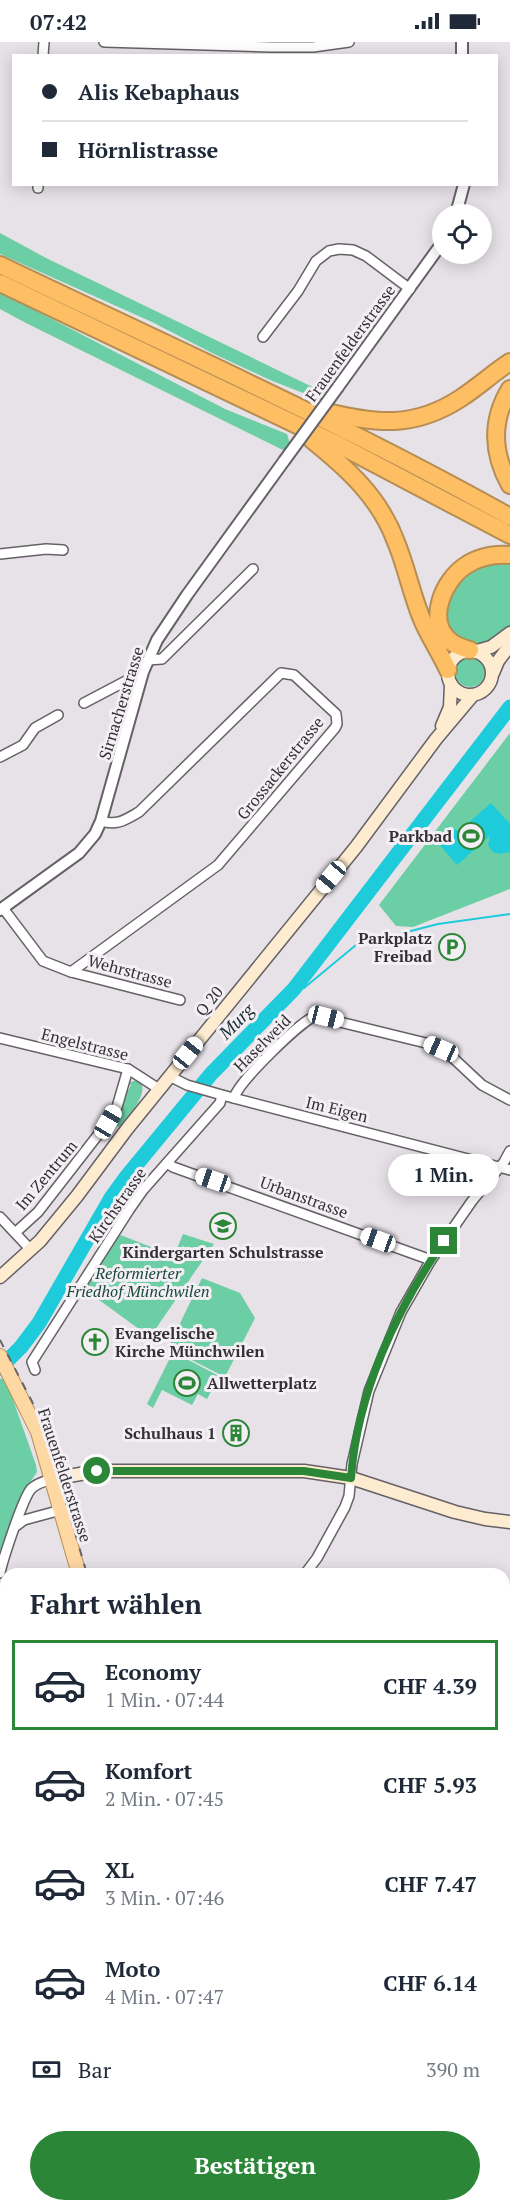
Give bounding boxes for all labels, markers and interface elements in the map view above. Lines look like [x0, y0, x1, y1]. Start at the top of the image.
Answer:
text: 07:42 [30, 7, 87, 36]
text: Alis Kebaphaus [78, 77, 240, 106]
text: Hörnlistrasse [78, 135, 218, 164]
map controls [432, 204, 492, 264]
button: locate [432, 204, 492, 264]
street label: Frauenfelderstrasse [300, 280, 400, 406]
street label: Sirnacherstrasse [93, 644, 149, 762]
street label: Grossackerstrasse [232, 712, 328, 824]
sports icon: Parkbad [456, 821, 486, 851]
place label: Parkbad [389, 825, 452, 847]
car [313, 857, 349, 897]
place label: Parkplatz Freibad [358, 927, 432, 967]
parking icon: Parkplatz Freibad [437, 932, 467, 962]
street label: Wehrstrasse [85, 949, 175, 993]
street label: Q 20 [190, 981, 228, 1021]
water label: Murg [212, 997, 260, 1045]
car [306, 1004, 346, 1030]
street label: Haselweid [229, 1009, 296, 1076]
street label: Engelstrasse [39, 1023, 131, 1065]
car [170, 1033, 206, 1073]
car [421, 1033, 461, 1065]
street label: Im Eigen [304, 1091, 371, 1127]
car [91, 1102, 125, 1142]
street label: Im Zentrum [10, 1135, 82, 1215]
callout: 1 Min. [388, 1154, 500, 1196]
text: 1 Min. [413, 1161, 474, 1188]
street label: Kirchstrasse [83, 1163, 151, 1247]
car [193, 1166, 233, 1194]
street label: Urbanstrasse [257, 1171, 351, 1223]
school or university icon: Kindergarten Schulstrasse [208, 1211, 238, 1241]
car [358, 1225, 398, 1255]
route end [430, 1227, 457, 1254]
place label: Kindergarten Schulstrasse [122, 1241, 324, 1263]
park label: Reformierter Friedhof Münchwilen [65, 1262, 210, 1302]
place label: Evangelische Kirche Münchwilen [115, 1322, 265, 1362]
church icon: Evangelische Kirche Münchwilen [80, 1327, 110, 1357]
sports icon: Allwetterplatz [172, 1368, 202, 1398]
place label: Allwetterplatz [207, 1372, 317, 1394]
street label: Frauenfelderstrasse [33, 1405, 97, 1545]
building icon: Schulhaus 1 [221, 1418, 251, 1448]
place label: Schulhaus 1 [124, 1422, 216, 1444]
route start [83, 1457, 110, 1484]
text: Fahrt wählen [30, 1586, 202, 1622]
text: Economy [105, 1657, 201, 1686]
icon: car [33, 1658, 87, 1712]
text: CHF 4.39 [383, 1671, 477, 1700]
text: 1 Min. · 07:44 [105, 1686, 224, 1713]
text: Komfort [105, 1756, 192, 1785]
icon: car [33, 1757, 87, 1811]
text: CHF 5.93 [383, 1770, 477, 1799]
text: 2 Min. · 07:45 [105, 1785, 224, 1812]
text: XL [105, 1855, 134, 1884]
icon: car [33, 1856, 87, 1910]
text: CHF 7.47 [385, 1869, 477, 1898]
text: 3 Min. · 07:46 [105, 1884, 224, 1911]
text: Moto [105, 1954, 160, 1983]
icon: car [33, 1955, 87, 2009]
text: CHF 6.14 [383, 1968, 477, 1997]
text: 4 Min. · 07:47 [105, 1983, 224, 2010]
icon: cash [30, 2053, 63, 2086]
text: Bar [78, 2055, 111, 2084]
text: 390 m [426, 2056, 480, 2083]
button: Bestätigen [30, 2131, 480, 2200]

